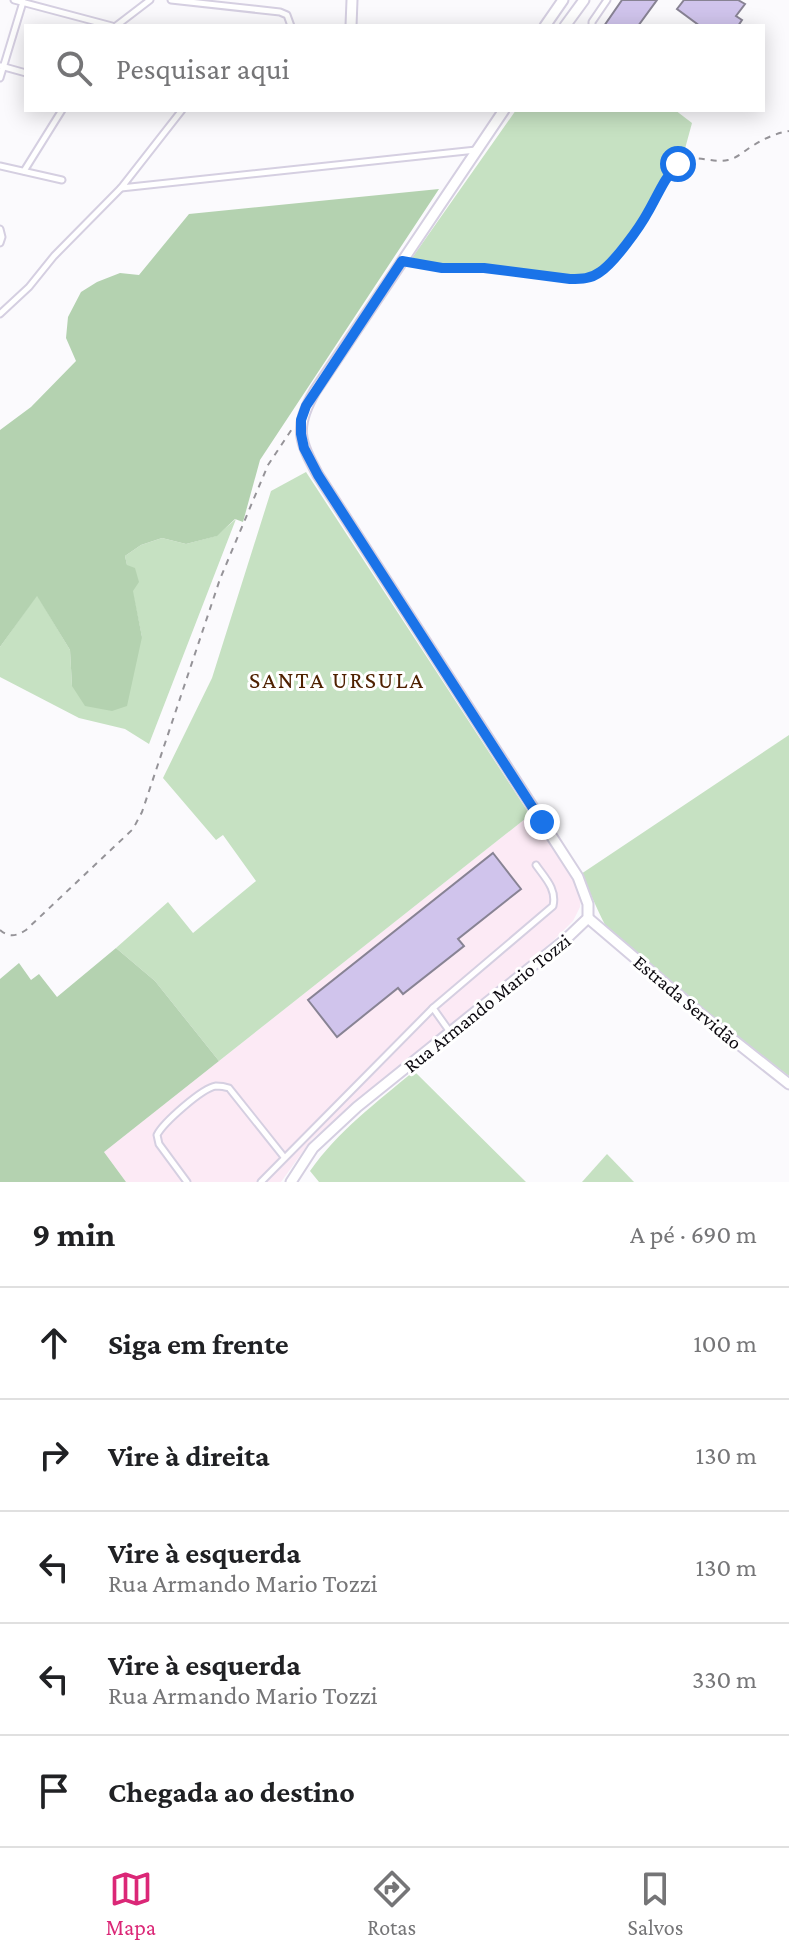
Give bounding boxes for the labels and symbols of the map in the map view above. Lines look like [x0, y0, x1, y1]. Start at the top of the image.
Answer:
route start [660, 146, 696, 182]
district label: SANTA URSULA [249, 666, 425, 693]
route end [524, 804, 560, 840]
street label: Rua Armando Mario Tozzi [400, 929, 574, 1077]
street label: Estrada Servidão [629, 950, 747, 1054]

